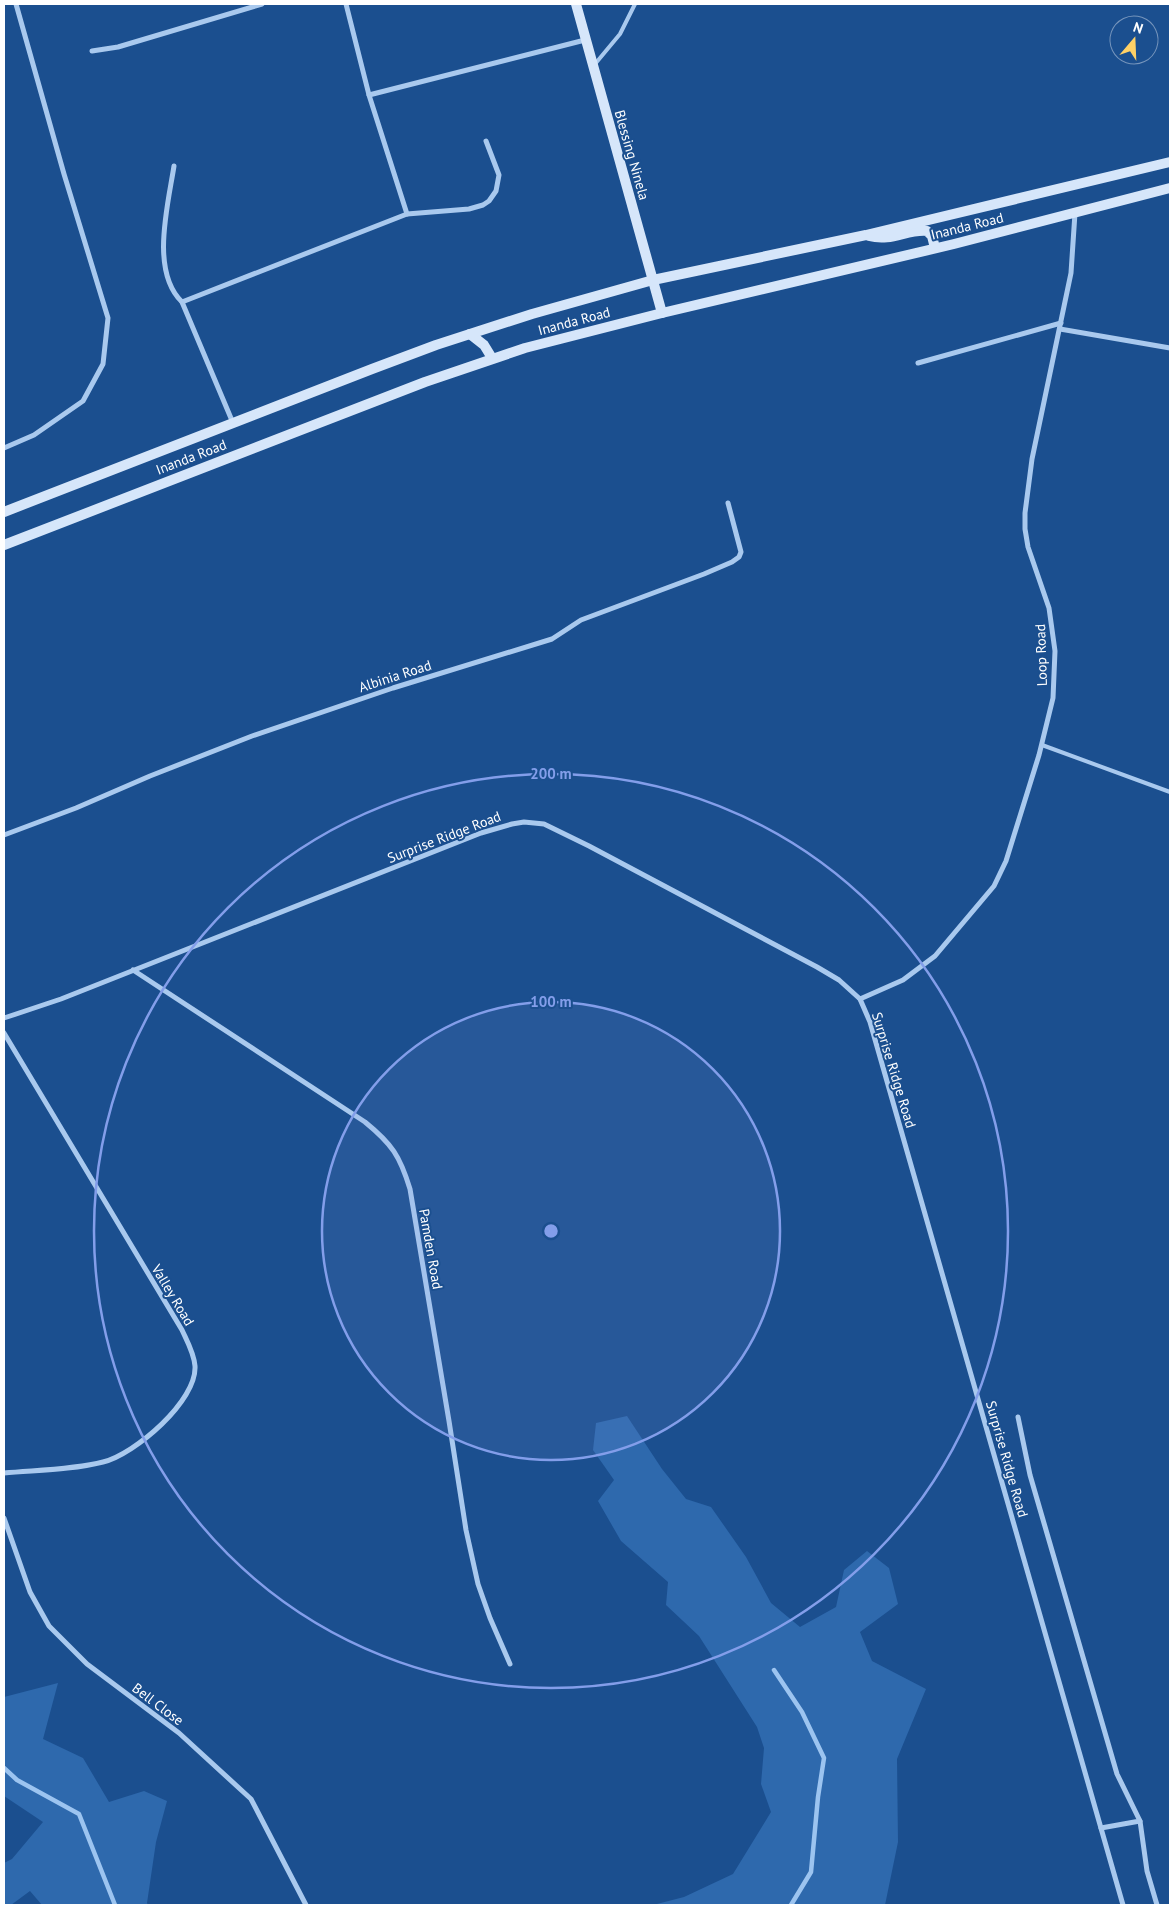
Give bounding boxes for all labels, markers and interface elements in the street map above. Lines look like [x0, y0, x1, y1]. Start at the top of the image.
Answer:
north arrow [1109, 15, 1159, 65]
text: N [1131, 18, 1146, 38]
street label: Blessing Ninela [611, 108, 653, 202]
street label: Inanda Road [929, 208, 1005, 244]
street label: Inanda Road [536, 303, 612, 339]
street label: Inanda Road [153, 435, 229, 479]
street label: Loop Road [1031, 624, 1051, 686]
street label: Albinia Road [356, 656, 434, 696]
text: 200 m [530, 764, 572, 783]
street label: Surprise Ridge Road [385, 807, 503, 867]
text: 100 m [530, 992, 572, 1011]
street label: Surprise Ridge Road [868, 1010, 920, 1130]
street label: Pamden Road [415, 1207, 447, 1291]
centre of rings [542, 1222, 560, 1240]
street label: Valley Road [147, 1260, 198, 1329]
street label: Surprise Ridge Road [982, 1399, 1032, 1519]
street label: Bell Close [129, 1679, 187, 1729]

